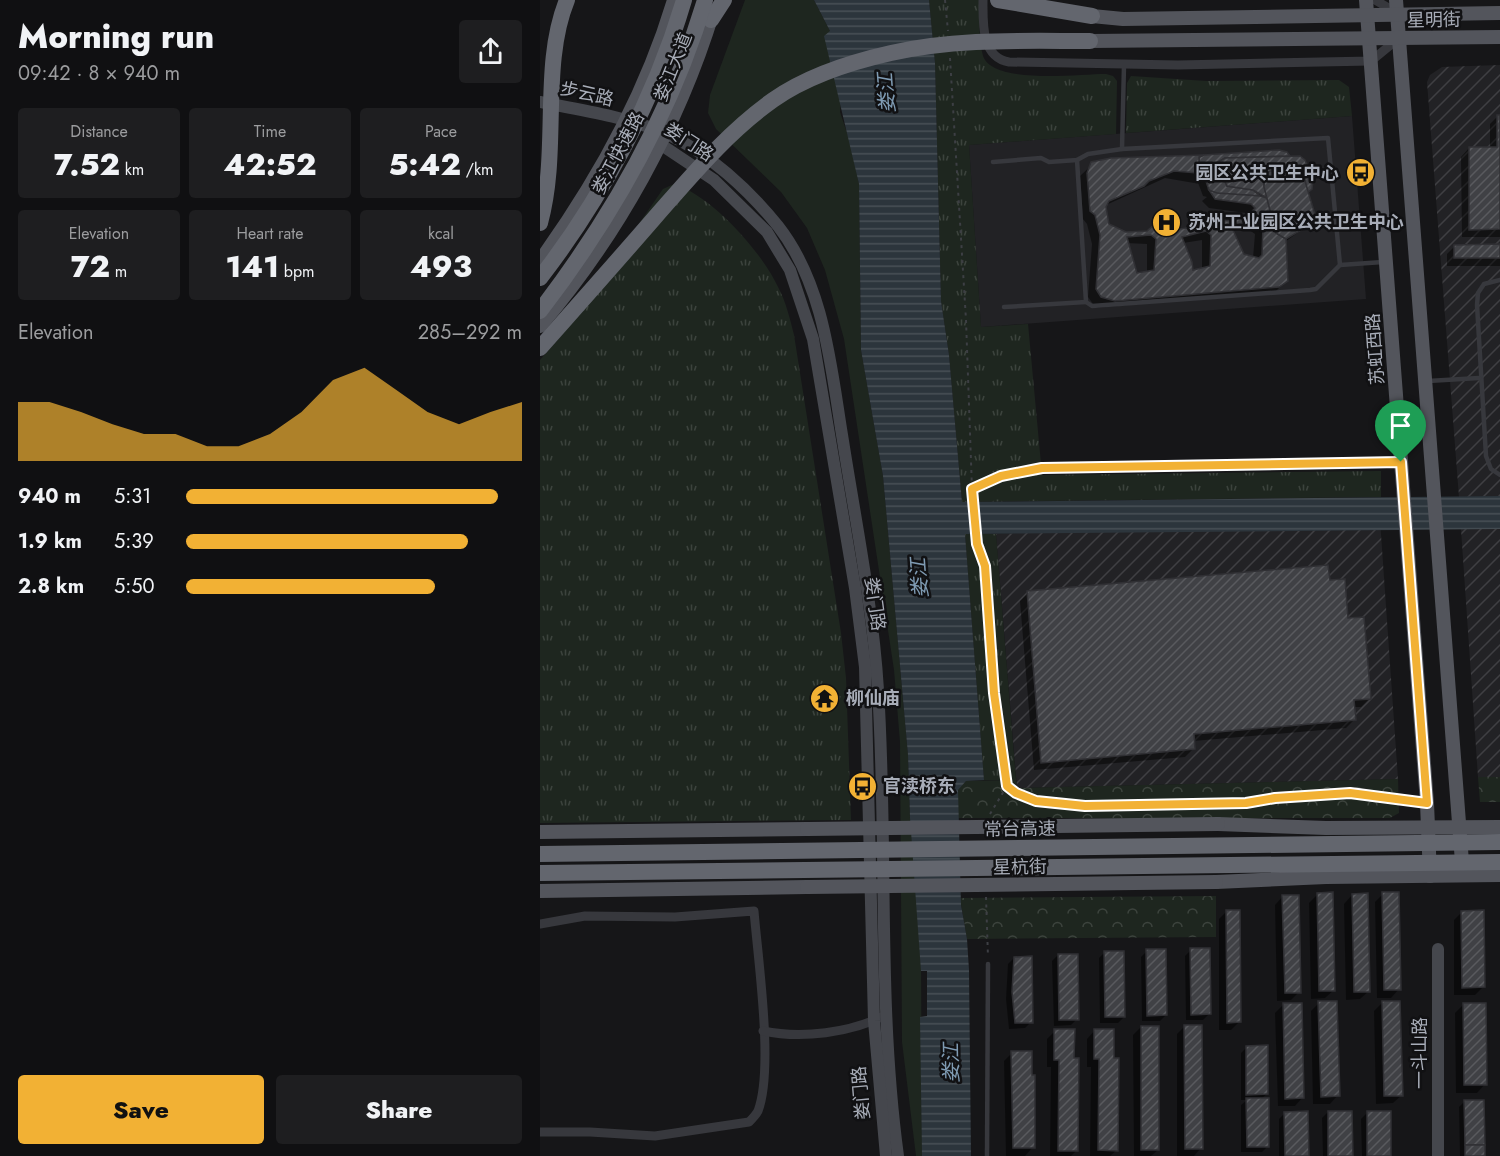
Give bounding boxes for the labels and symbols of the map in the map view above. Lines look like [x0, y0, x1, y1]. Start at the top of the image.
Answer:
street label: 星明街 [1407, 7, 1461, 33]
street label: 娄江大道 [647, 29, 699, 105]
water label: 娄江 [870, 70, 902, 114]
street label: 步云路 [558, 75, 616, 113]
street label: 娄江快速路 [585, 107, 651, 199]
street label: 娄门路 [659, 116, 719, 168]
bus stop icon: 园区公共卫生中心 [1344, 157, 1376, 189]
place label: 园区公共卫生中心 [1195, 160, 1339, 186]
hospital icon: 苏州工业园区公共卫生中心 [1151, 206, 1183, 238]
place label: 苏州工业园区公共卫生中心 [1188, 209, 1404, 235]
street label: 苏虹西路 [1360, 312, 1390, 386]
pin [1375, 400, 1426, 462]
water label: 娄江 [903, 555, 935, 599]
street label: 娄门路 [858, 575, 892, 633]
temple icon: 柳仙庙 [809, 682, 841, 714]
place label: 柳仙庙 [846, 685, 900, 711]
bus stop icon: 官渎桥东 [846, 770, 878, 802]
place label: 官渎桥东 [883, 773, 955, 799]
street label: 常台高速 [984, 815, 1056, 843]
street label: 星杭街 [993, 854, 1047, 880]
street label: 一斗山路 [1407, 1017, 1433, 1089]
water label: 娄江 [937, 1041, 966, 1083]
street label: 娄门路 [846, 1065, 876, 1121]

